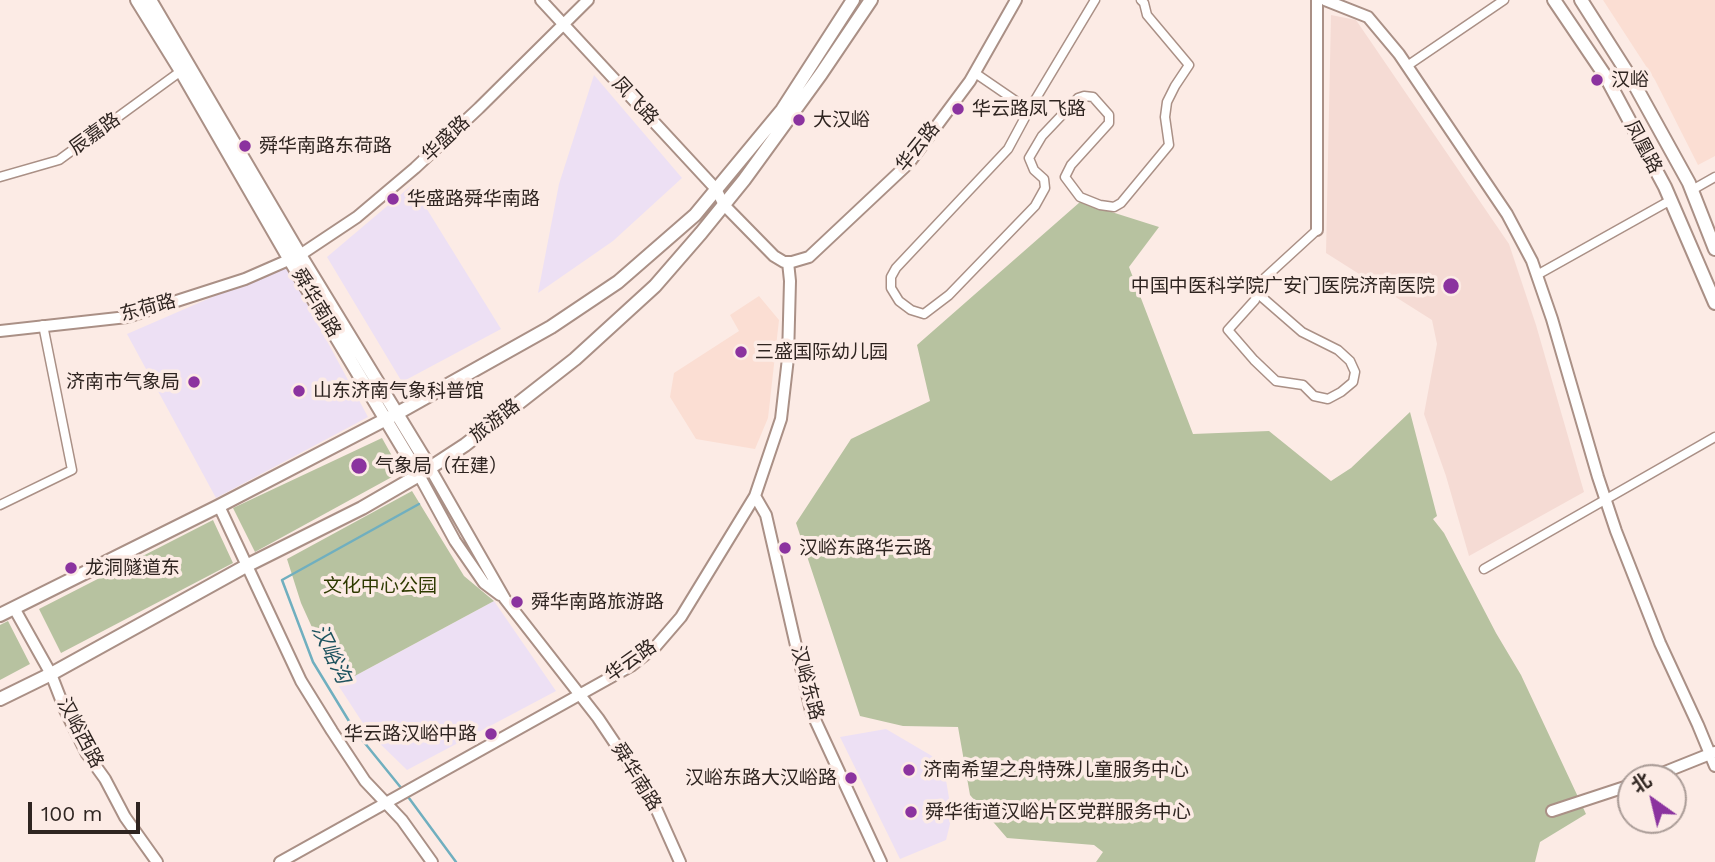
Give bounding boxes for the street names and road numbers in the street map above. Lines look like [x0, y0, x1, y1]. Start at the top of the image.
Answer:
street label: 凤飞路 [607, 72, 663, 130]
street label: 辰嘉路 [65, 108, 125, 160]
street label: 华盛路 [417, 111, 475, 167]
street label: 凤凰路 [1620, 116, 1666, 178]
street label: 华云路 [891, 118, 945, 176]
street label: 舜华南路 [287, 265, 345, 341]
street label: 东荷路 [118, 290, 178, 326]
street label: 旅游路 [466, 394, 524, 448]
street label: 华云路 [601, 635, 661, 687]
street label: 汉峪东路 [786, 643, 828, 723]
street label: 汉峪西路 [52, 694, 108, 772]
street label: 舜华南路 [606, 739, 666, 815]

